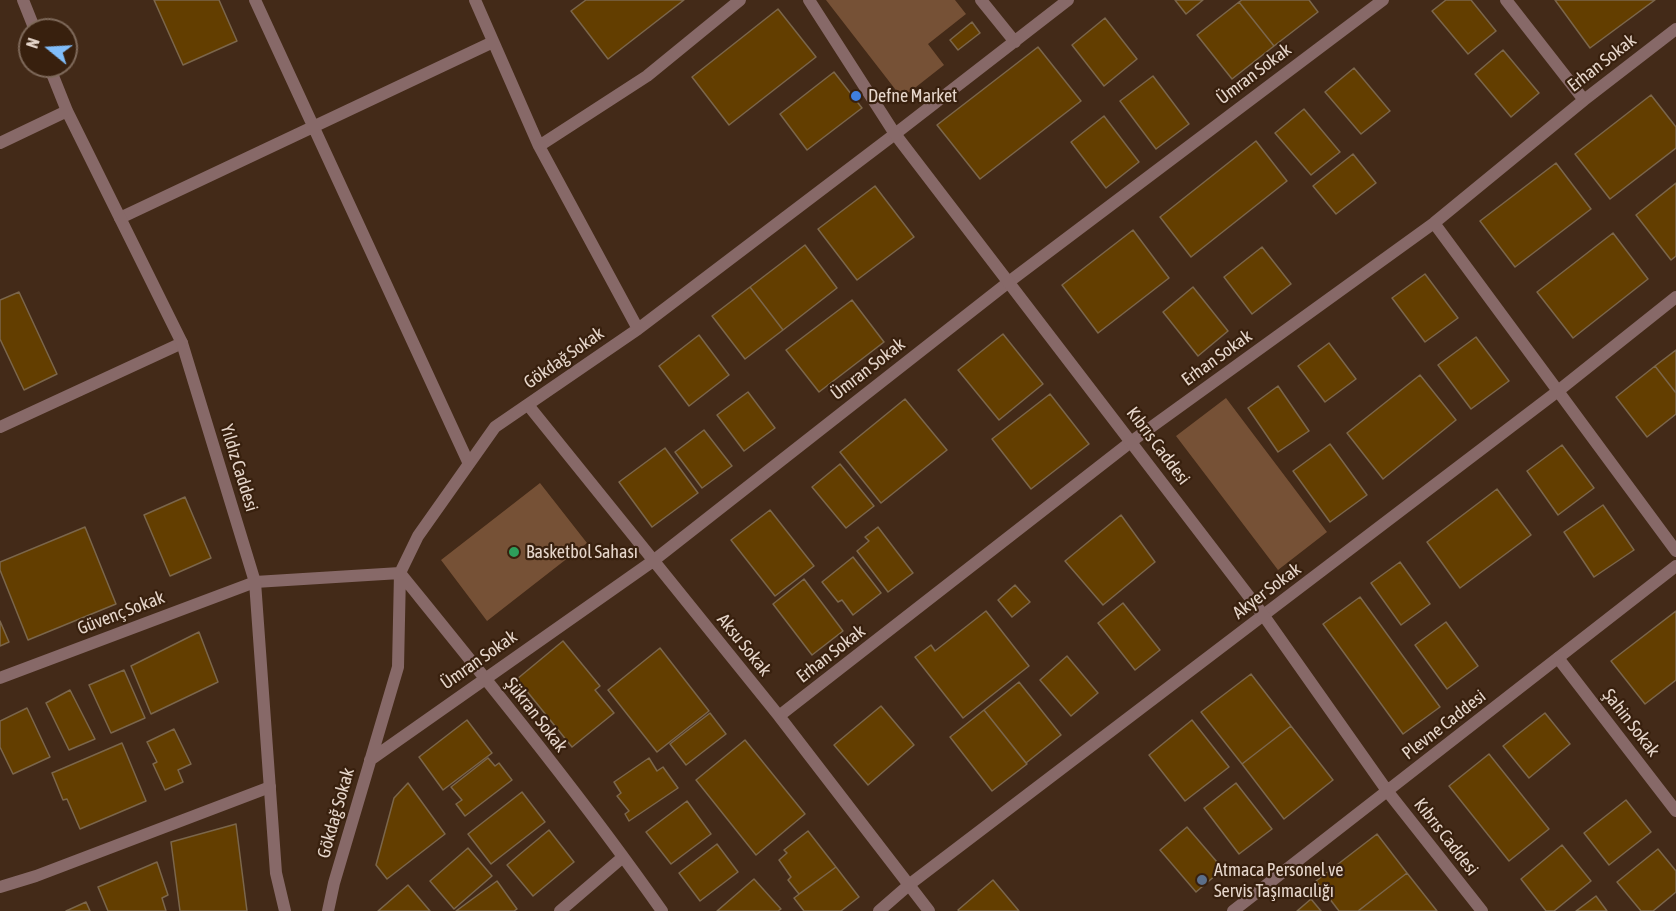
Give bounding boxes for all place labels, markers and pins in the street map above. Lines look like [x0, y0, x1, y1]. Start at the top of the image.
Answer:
place label: Defne Market [868, 85, 957, 107]
marker: Defne Market [849, 89, 863, 103]
place label: Basketbol Sahası [526, 541, 638, 563]
marker: Basketbol Sahası [507, 545, 521, 559]
place label: Atmaca Personel ve Servis Taşımacılığı [1214, 859, 1343, 902]
marker: Atmaca Personel ve Servis Taşımacılığı [1195, 873, 1209, 887]

